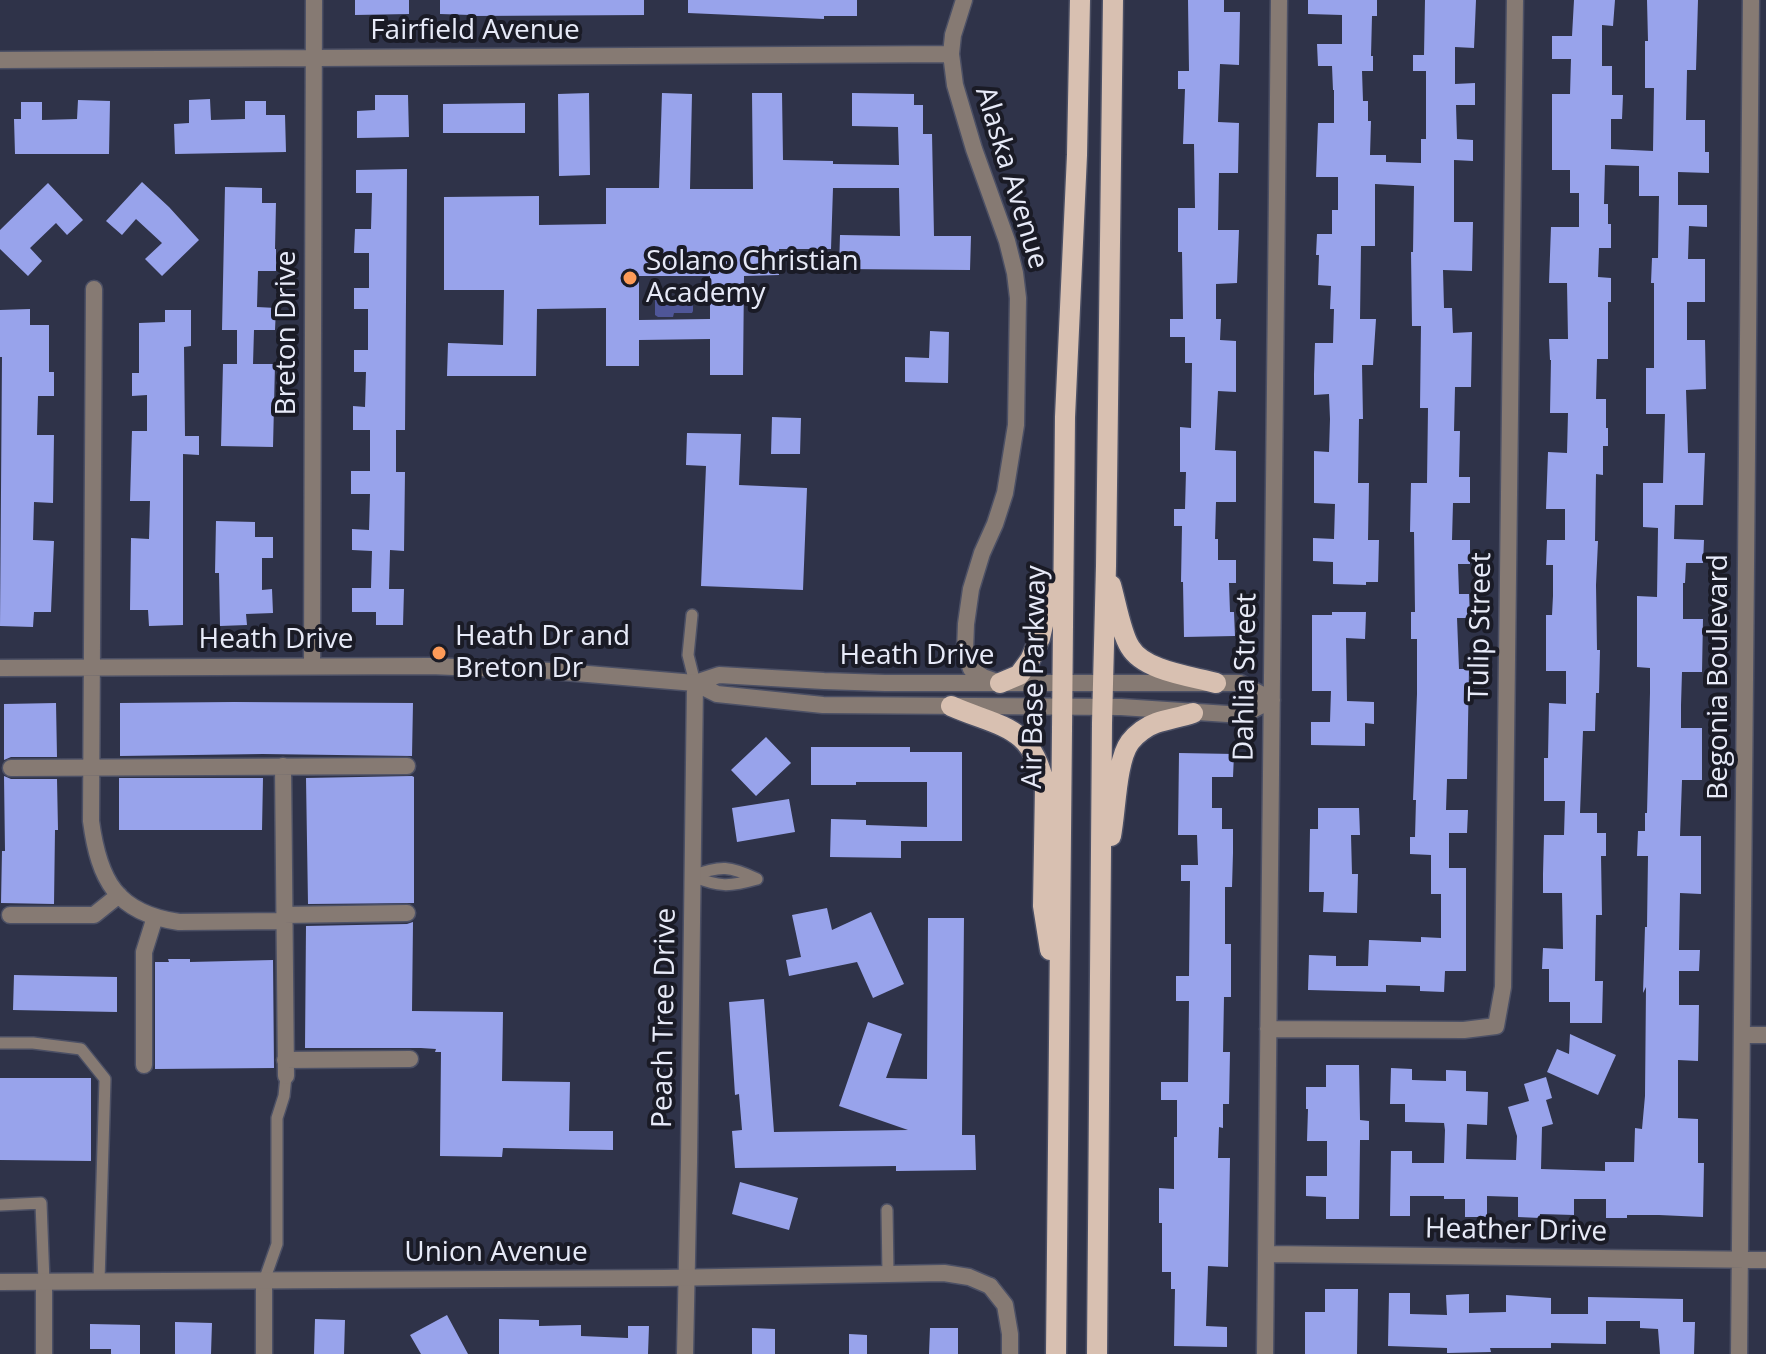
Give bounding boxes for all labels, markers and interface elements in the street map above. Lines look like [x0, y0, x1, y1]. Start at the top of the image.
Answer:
street label: Fairfield Avenue [370, 14, 580, 48]
street label: Alaska Avenue [967, 83, 1055, 273]
place label: Solano Christian Academy [646, 245, 859, 311]
street label: Breton Drive [270, 250, 304, 416]
marker: Solano Christian Academy [621, 269, 639, 287]
street label: Tulip Street [1463, 552, 1499, 702]
street label: Begonia Boulevard [1702, 554, 1736, 800]
street label: Air Base Parkway [1016, 565, 1054, 789]
street label: Dahlia Street [1228, 593, 1264, 761]
place label: Heath Dr and Breton Dr [455, 620, 630, 686]
street label: Heath Drive [199, 623, 353, 657]
street label: Heath Drive [840, 639, 994, 673]
marker: Heath Dr and Breton Dr [430, 644, 448, 662]
street label: Peach Tree Drive [646, 908, 684, 1128]
street label: Heather Drive [1425, 1213, 1607, 1249]
street label: Union Avenue [404, 1236, 588, 1270]

